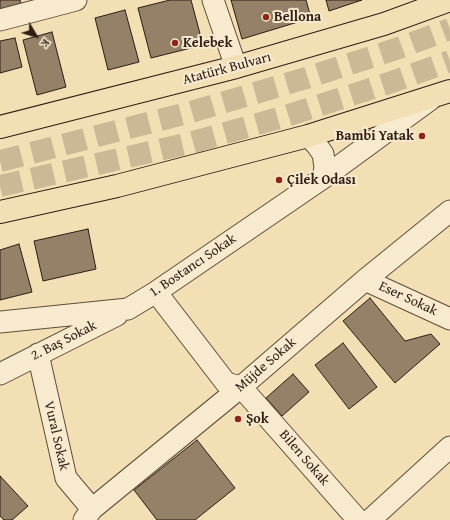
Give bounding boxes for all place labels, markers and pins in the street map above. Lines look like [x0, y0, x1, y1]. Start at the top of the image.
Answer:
place label: Bellona [274, 9, 321, 25]
marker: Bellona [261, 12, 271, 22]
place label: Kelebek [183, 35, 232, 51]
marker: Kelebek [170, 38, 180, 48]
place label: Bambi Yatak [336, 128, 414, 144]
marker: Bambi Yatak [417, 131, 427, 141]
place label: Çilek Odası [287, 172, 356, 188]
marker: Çilek Odası [274, 175, 284, 185]
place label: Şok [246, 411, 269, 427]
marker: Şok [233, 414, 243, 424]

